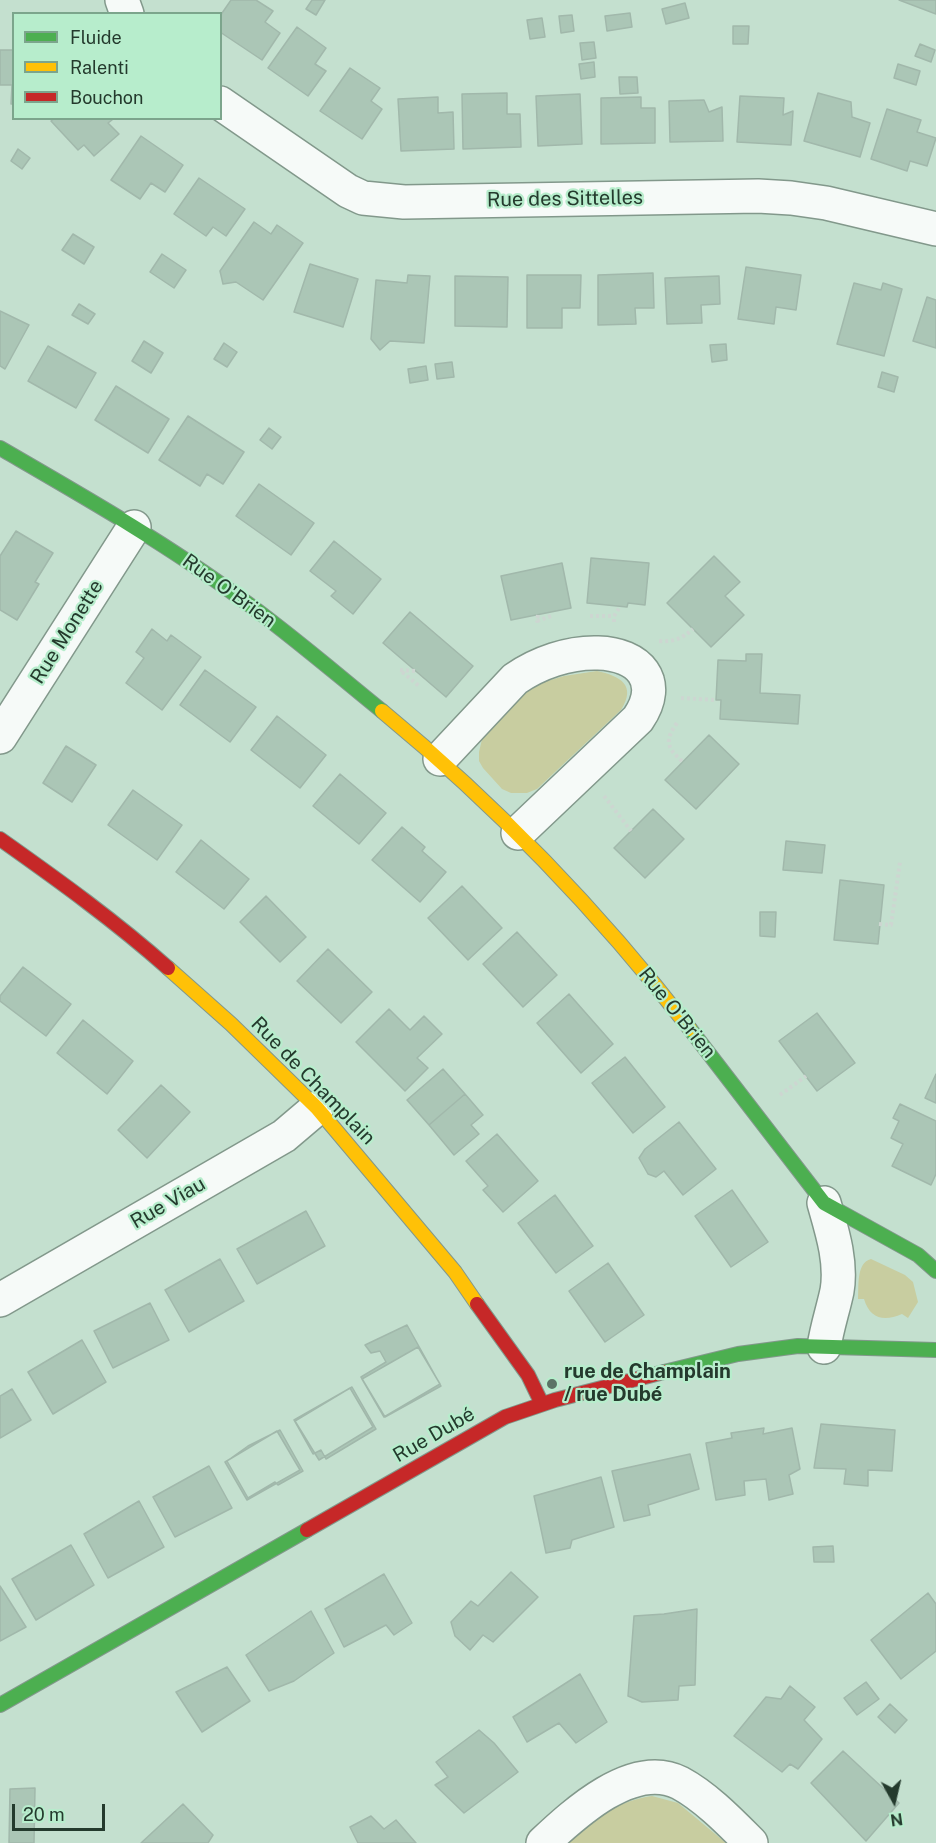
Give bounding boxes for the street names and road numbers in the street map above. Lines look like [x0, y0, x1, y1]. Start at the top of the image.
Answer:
street label: Rue des Sittelles [487, 186, 643, 212]
street label: Rue O'Brien [178, 549, 280, 633]
street label: Rue Monette [26, 576, 108, 688]
street label: Rue O'Brien [633, 963, 721, 1063]
street label: Rue de Champlain [246, 1012, 380, 1150]
street label: Rue Viau [126, 1172, 210, 1234]
street label: Rue Dubé [389, 1402, 479, 1468]

